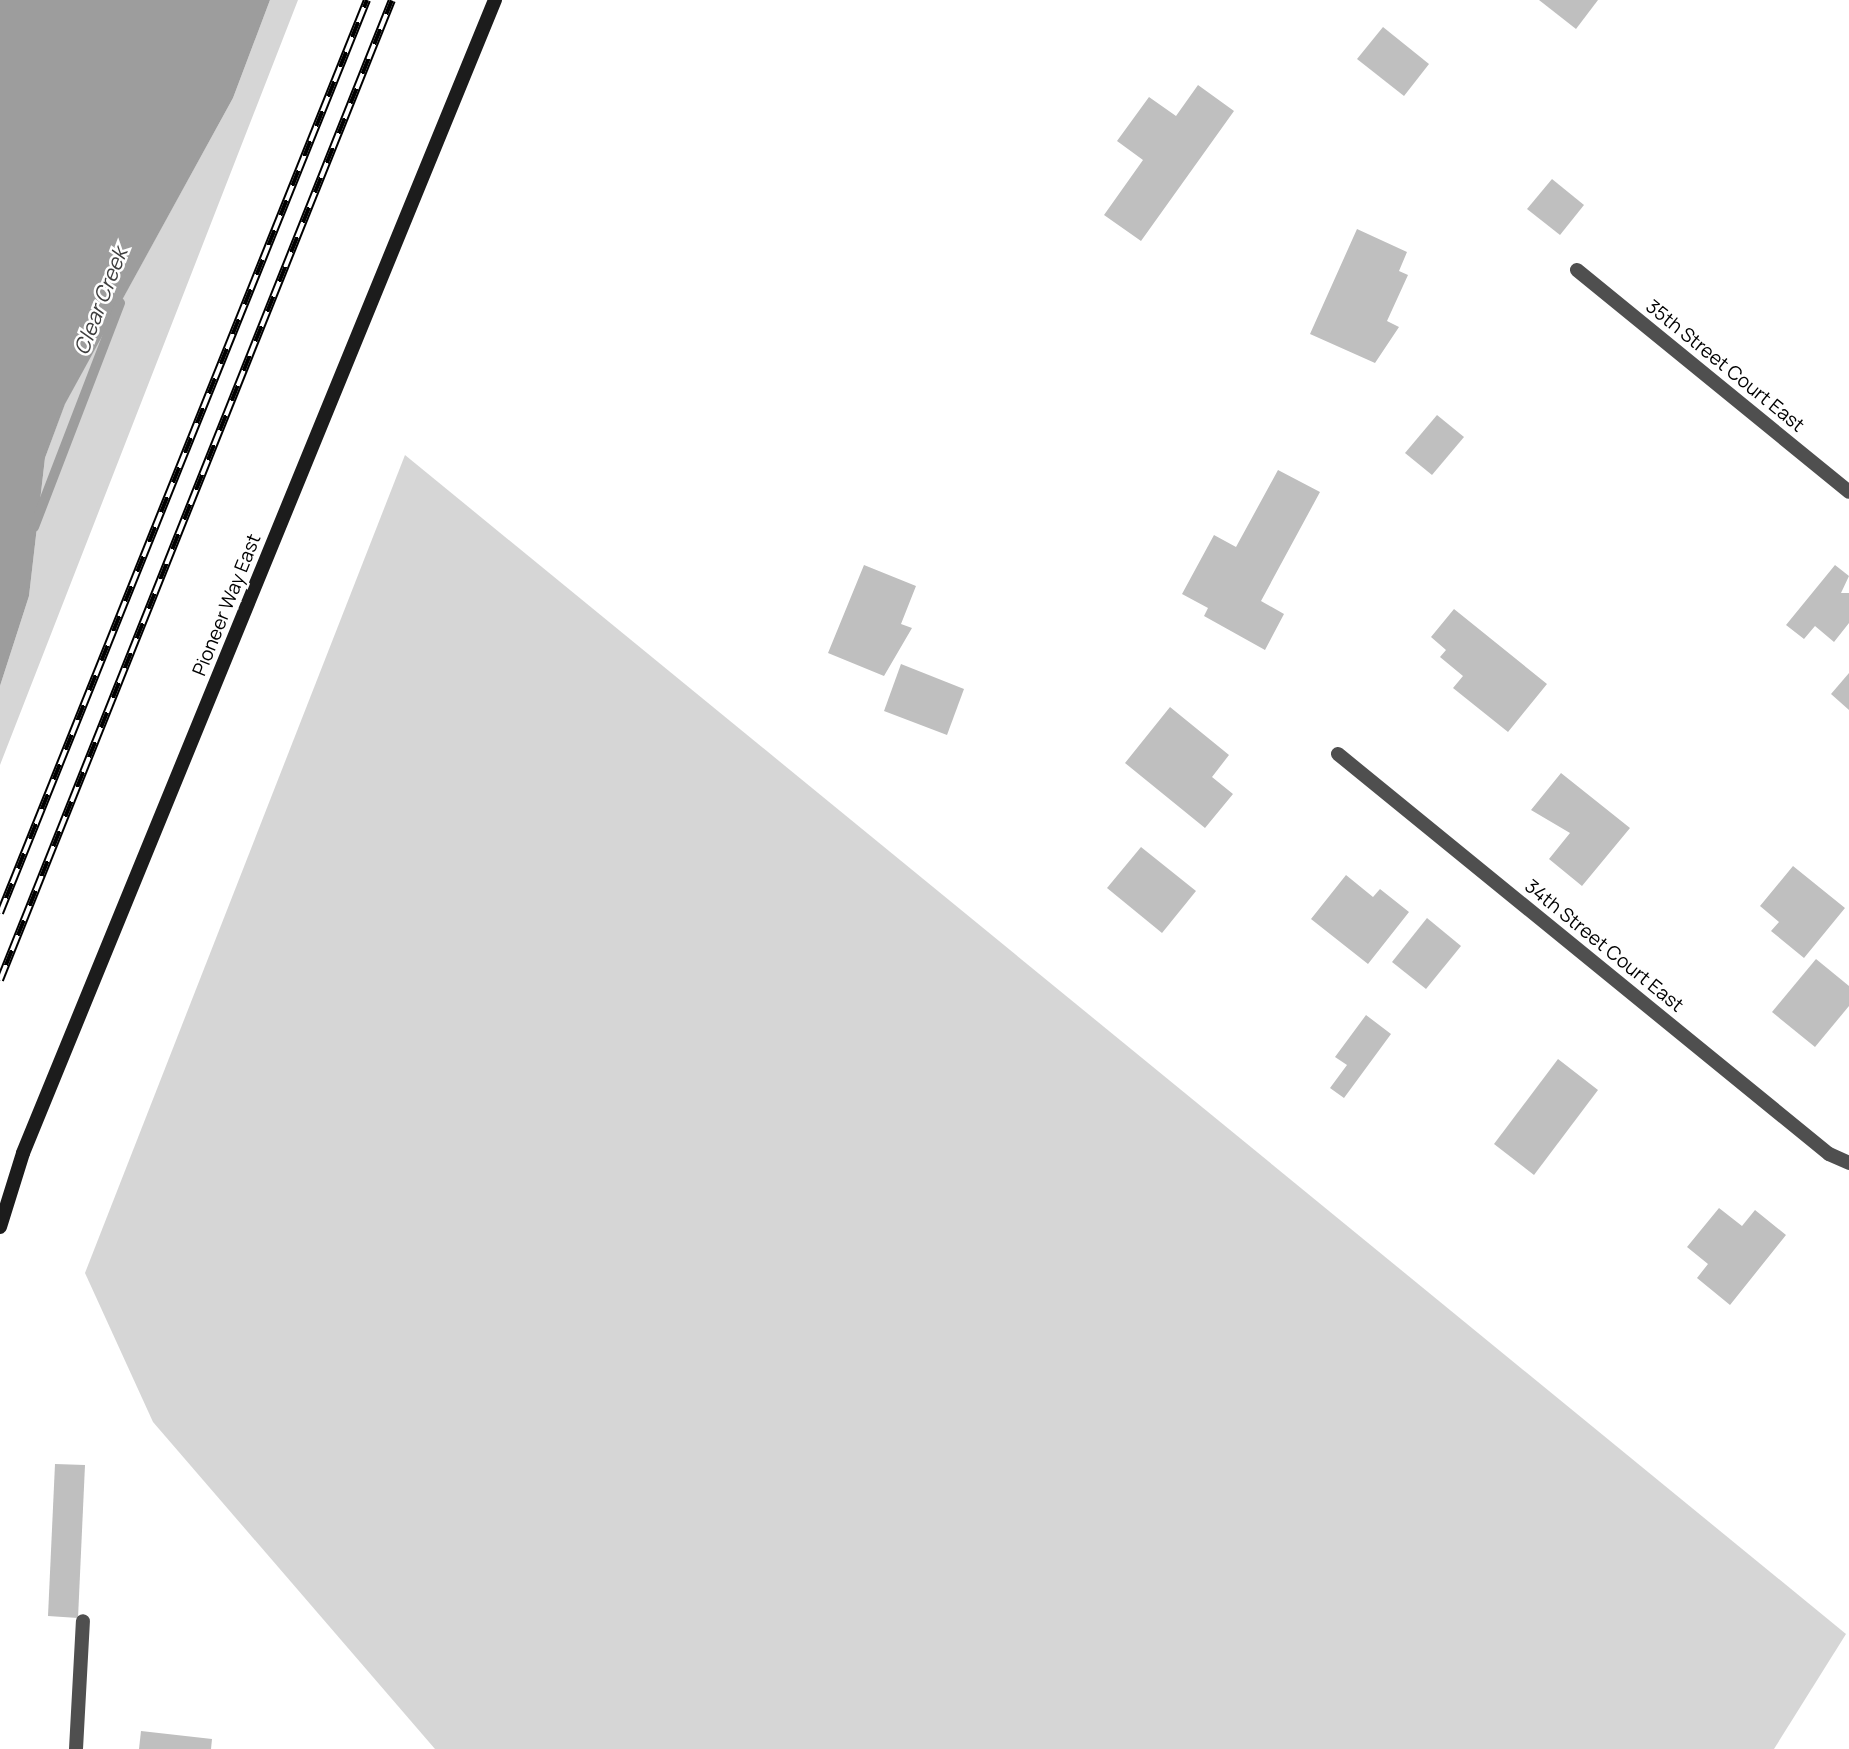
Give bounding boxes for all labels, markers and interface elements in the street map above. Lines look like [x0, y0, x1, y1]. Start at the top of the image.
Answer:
water label: Clear Creek [68, 244, 132, 358]
street label: 35th Street Court East [1641, 295, 1809, 437]
street label: Pioneer Way East [188, 531, 266, 679]
street label: 34th Street Court East [1520, 875, 1688, 1017]

